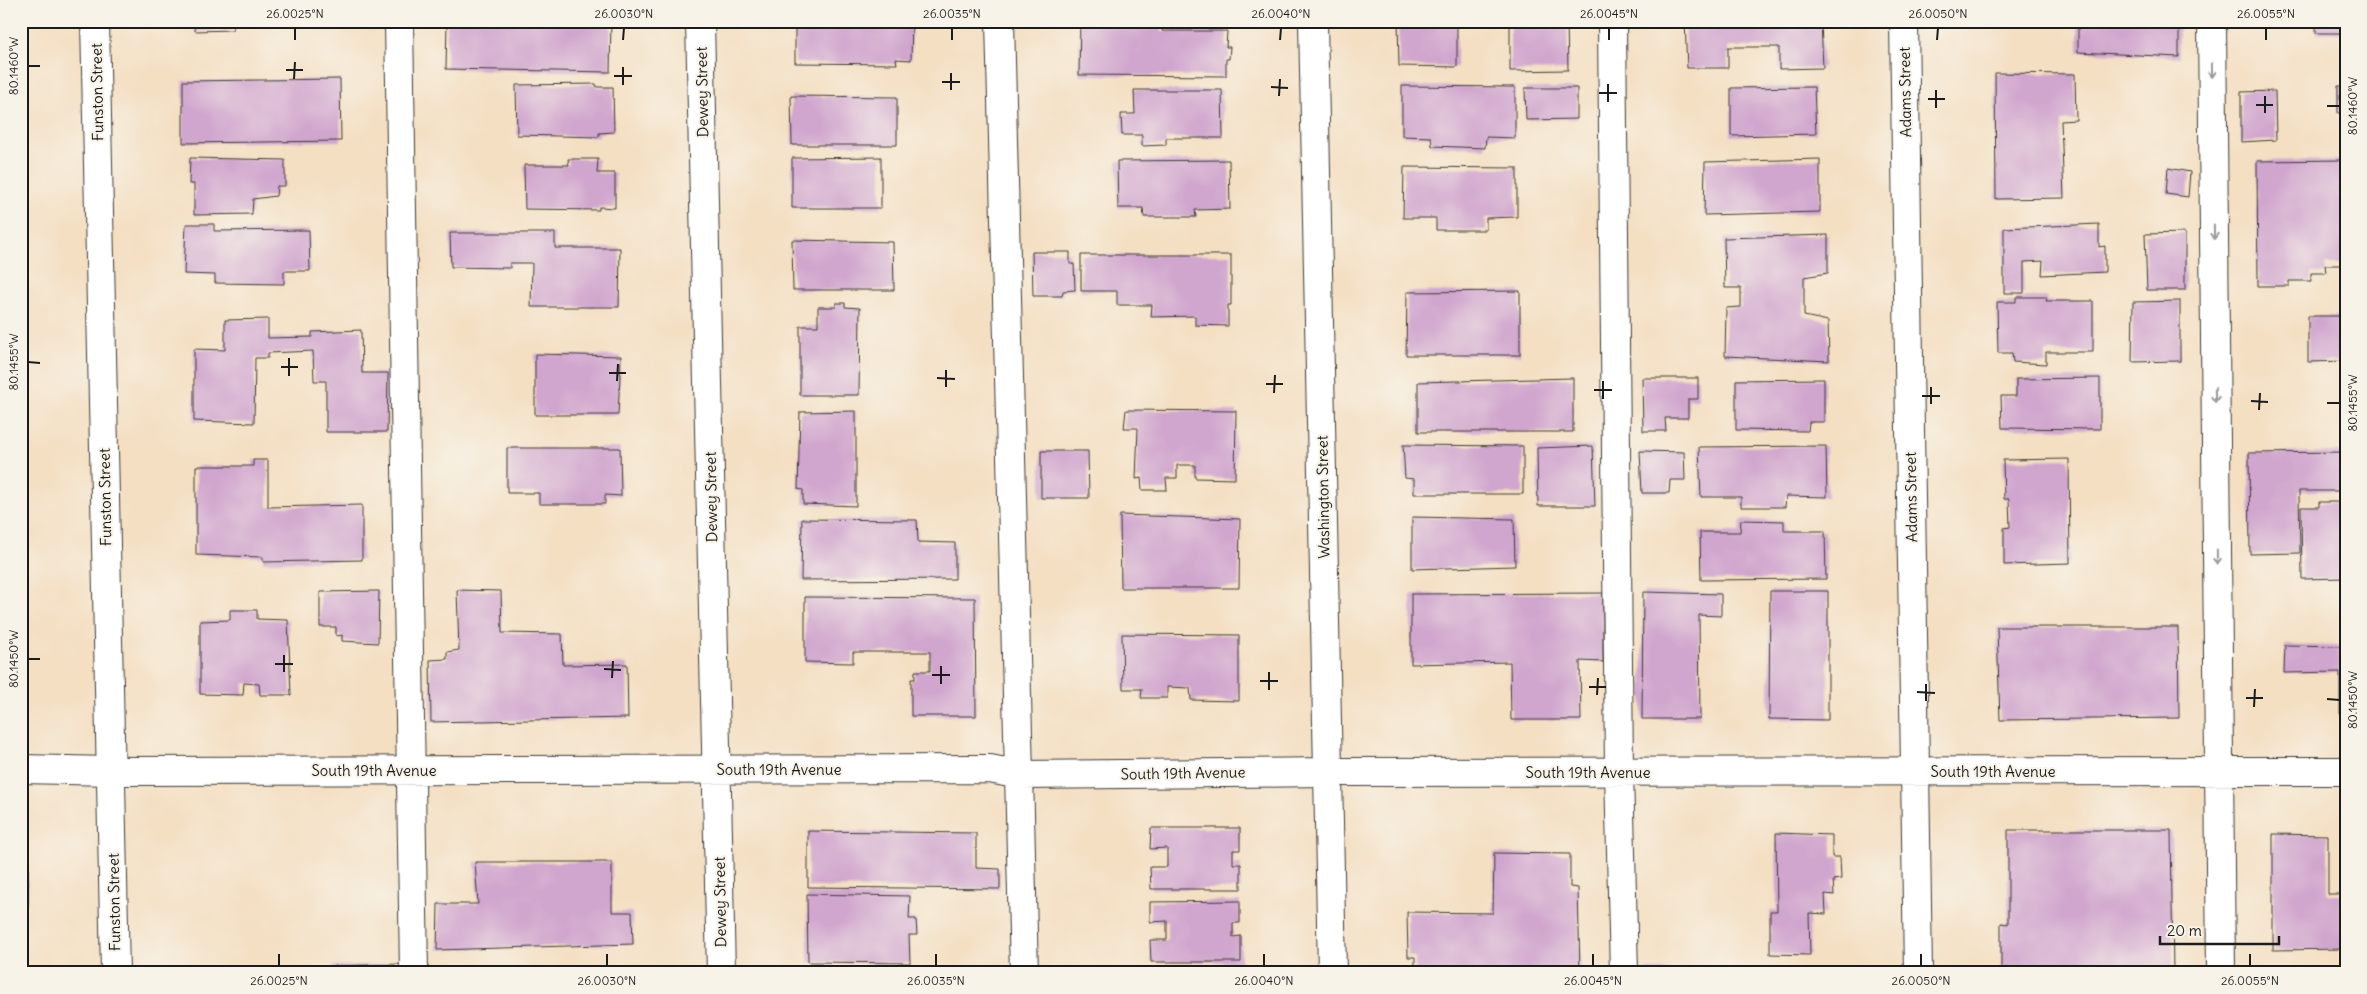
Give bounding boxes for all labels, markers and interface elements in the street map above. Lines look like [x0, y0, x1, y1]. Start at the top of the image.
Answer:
text: 26.0025°N [266, 6, 324, 21]
text: 26.0030°N [595, 6, 653, 21]
text: 26.0035°N [923, 6, 981, 21]
text: 26.0040°N [1252, 6, 1310, 21]
text: 26.0045°N [1580, 6, 1638, 21]
text: 26.0050°N [1909, 6, 1967, 21]
text: 26.0055°N [2237, 6, 2295, 21]
text: 80.1460°W [6, 37, 21, 95]
street label: Funston Street [87, 43, 107, 141]
street label: Dewey Street [692, 46, 712, 138]
street label: Adams Street [1895, 47, 1915, 137]
one-way arrow [2207, 62, 2217, 78]
text: 80.1460°W [2345, 77, 2360, 135]
one-way arrow [2209, 224, 2219, 240]
text: 80.1455°W [6, 333, 21, 391]
text: 80.1455°W [2345, 374, 2360, 432]
one-way arrow [2211, 387, 2220, 403]
street label: Washington Street [1312, 435, 1334, 559]
street label: Funston Street [95, 448, 115, 546]
street label: Dewey Street [701, 451, 721, 543]
street label: Adams Street [1901, 452, 1921, 542]
one-way arrow [2212, 549, 2222, 565]
text: 80.1450°W [6, 630, 21, 688]
text: 80.1450°W [2345, 671, 2360, 729]
street label: South 19th Avenue [717, 760, 841, 779]
street label: South 19th Avenue [312, 761, 436, 780]
street label: South 19th Avenue [1120, 762, 1246, 784]
street label: South 19th Avenue [1931, 762, 2055, 781]
street label: South 19th Avenue [1526, 763, 1650, 782]
street label: Funston Street [104, 853, 124, 951]
street label: Dewey Street [710, 856, 730, 948]
scale bar [2160, 914, 2278, 946]
text: 20 m [2167, 921, 2202, 940]
text: 26.0025°N [250, 973, 308, 988]
text: 26.0030°N [578, 973, 636, 988]
text: 26.0035°N [907, 973, 965, 988]
text: 26.0040°N [1235, 973, 1293, 988]
text: 26.0045°N [1564, 973, 1622, 988]
text: 26.0050°N [1892, 973, 1950, 988]
text: 26.0055°N [2221, 973, 2279, 988]

